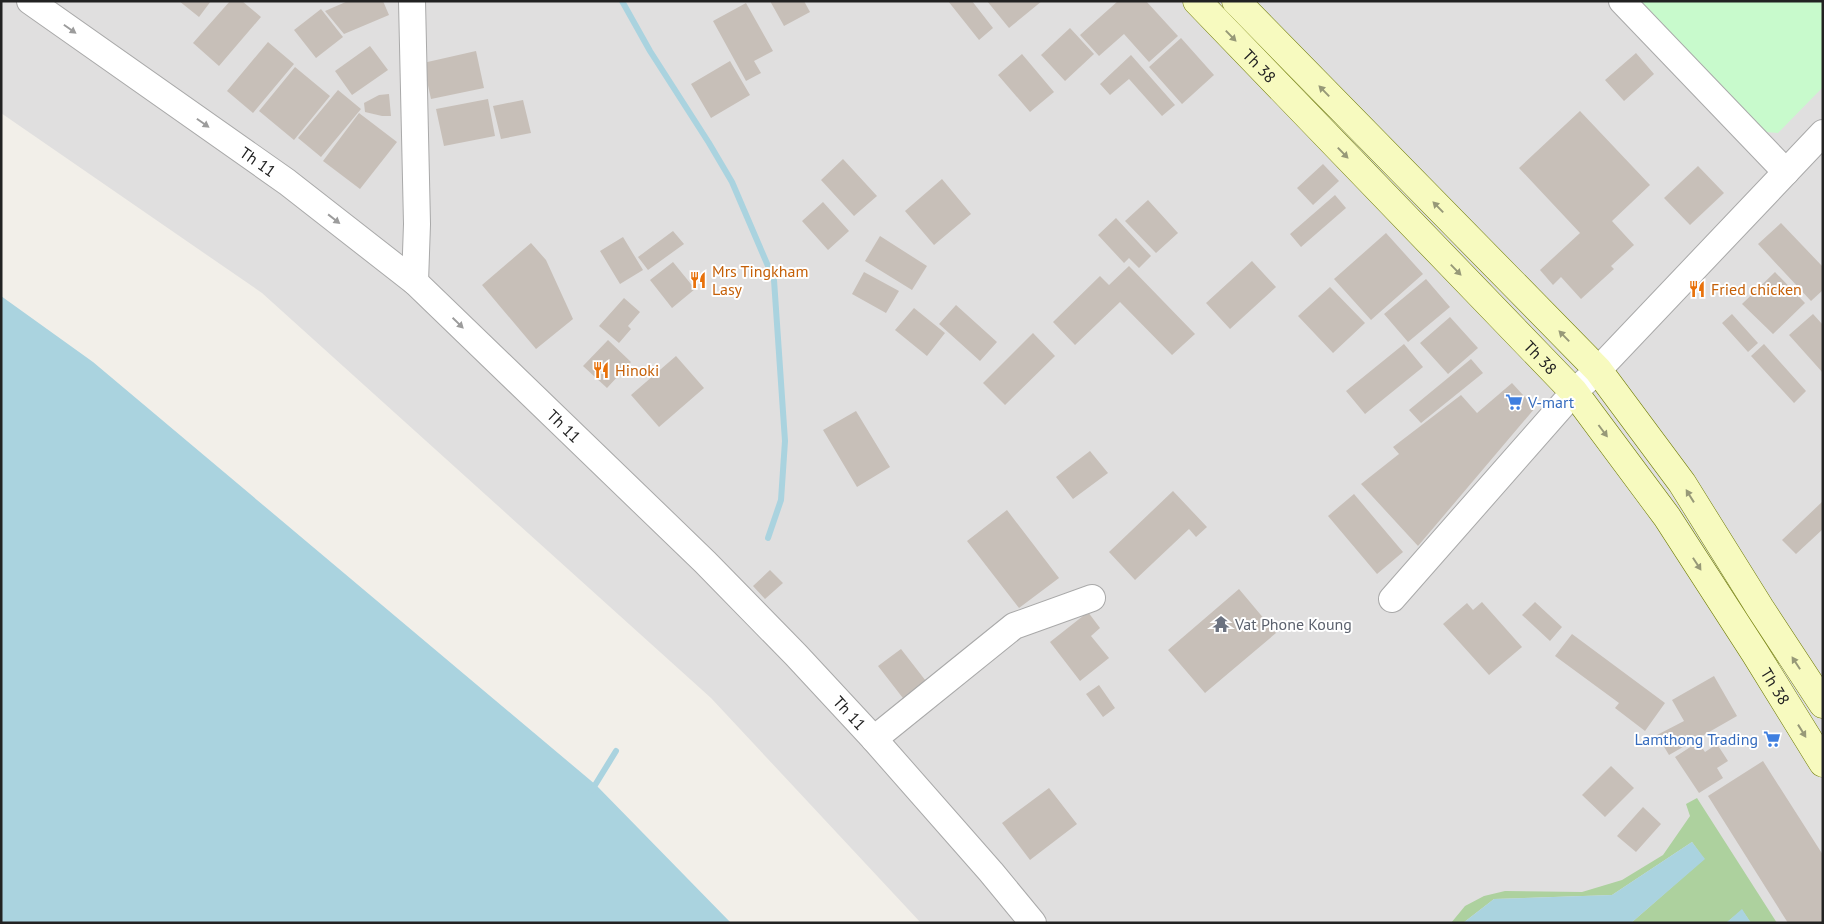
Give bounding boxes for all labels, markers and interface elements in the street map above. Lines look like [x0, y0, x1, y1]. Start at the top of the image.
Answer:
one-way arrow [63, 24, 77, 34]
one-way arrow [1224, 30, 1236, 42]
street label: Th 38 [1239, 45, 1280, 87]
one-way arrow [1318, 85, 1330, 97]
one-way arrow [196, 118, 210, 128]
street label: Th 11 [236, 142, 280, 181]
one-way arrow [1337, 147, 1349, 159]
one-way arrow [1432, 201, 1444, 213]
one-way arrow [327, 213, 340, 224]
place label: Mrs Tingkham Lasy [712, 261, 808, 299]
one-way arrow [1450, 264, 1462, 276]
restaurant icon: Mrs Tingkham Lasy [688, 270, 708, 290]
restaurant icon: Fried chicken [1687, 279, 1707, 299]
place label: Fried chicken [1711, 279, 1802, 299]
one-way arrow [452, 317, 464, 329]
one-way arrow [1558, 330, 1570, 342]
street label: Th 38 [1520, 336, 1561, 378]
restaurant icon: Hinoki [591, 360, 611, 380]
place label: Hinoki [615, 360, 659, 380]
supermarket icon: V-mart [1504, 392, 1524, 412]
place label: V-mart [1527, 392, 1575, 412]
street label: Th 11 [543, 405, 585, 447]
one-way arrow [1597, 424, 1608, 437]
one-way arrow [1686, 490, 1695, 503]
one-way arrow [1692, 557, 1702, 570]
temple icon: Vat Phone Koung [1211, 614, 1231, 634]
place label: Vat Phone Koung [1234, 614, 1352, 634]
one-way arrow [1791, 656, 1801, 670]
street label: Th 38 [1757, 664, 1794, 708]
street label: Th 11 [829, 692, 870, 734]
one-way arrow [1798, 724, 1807, 737]
place label: Lamthong Trading [1634, 729, 1758, 749]
supermarket icon: Lamthong Trading [1762, 729, 1782, 749]

